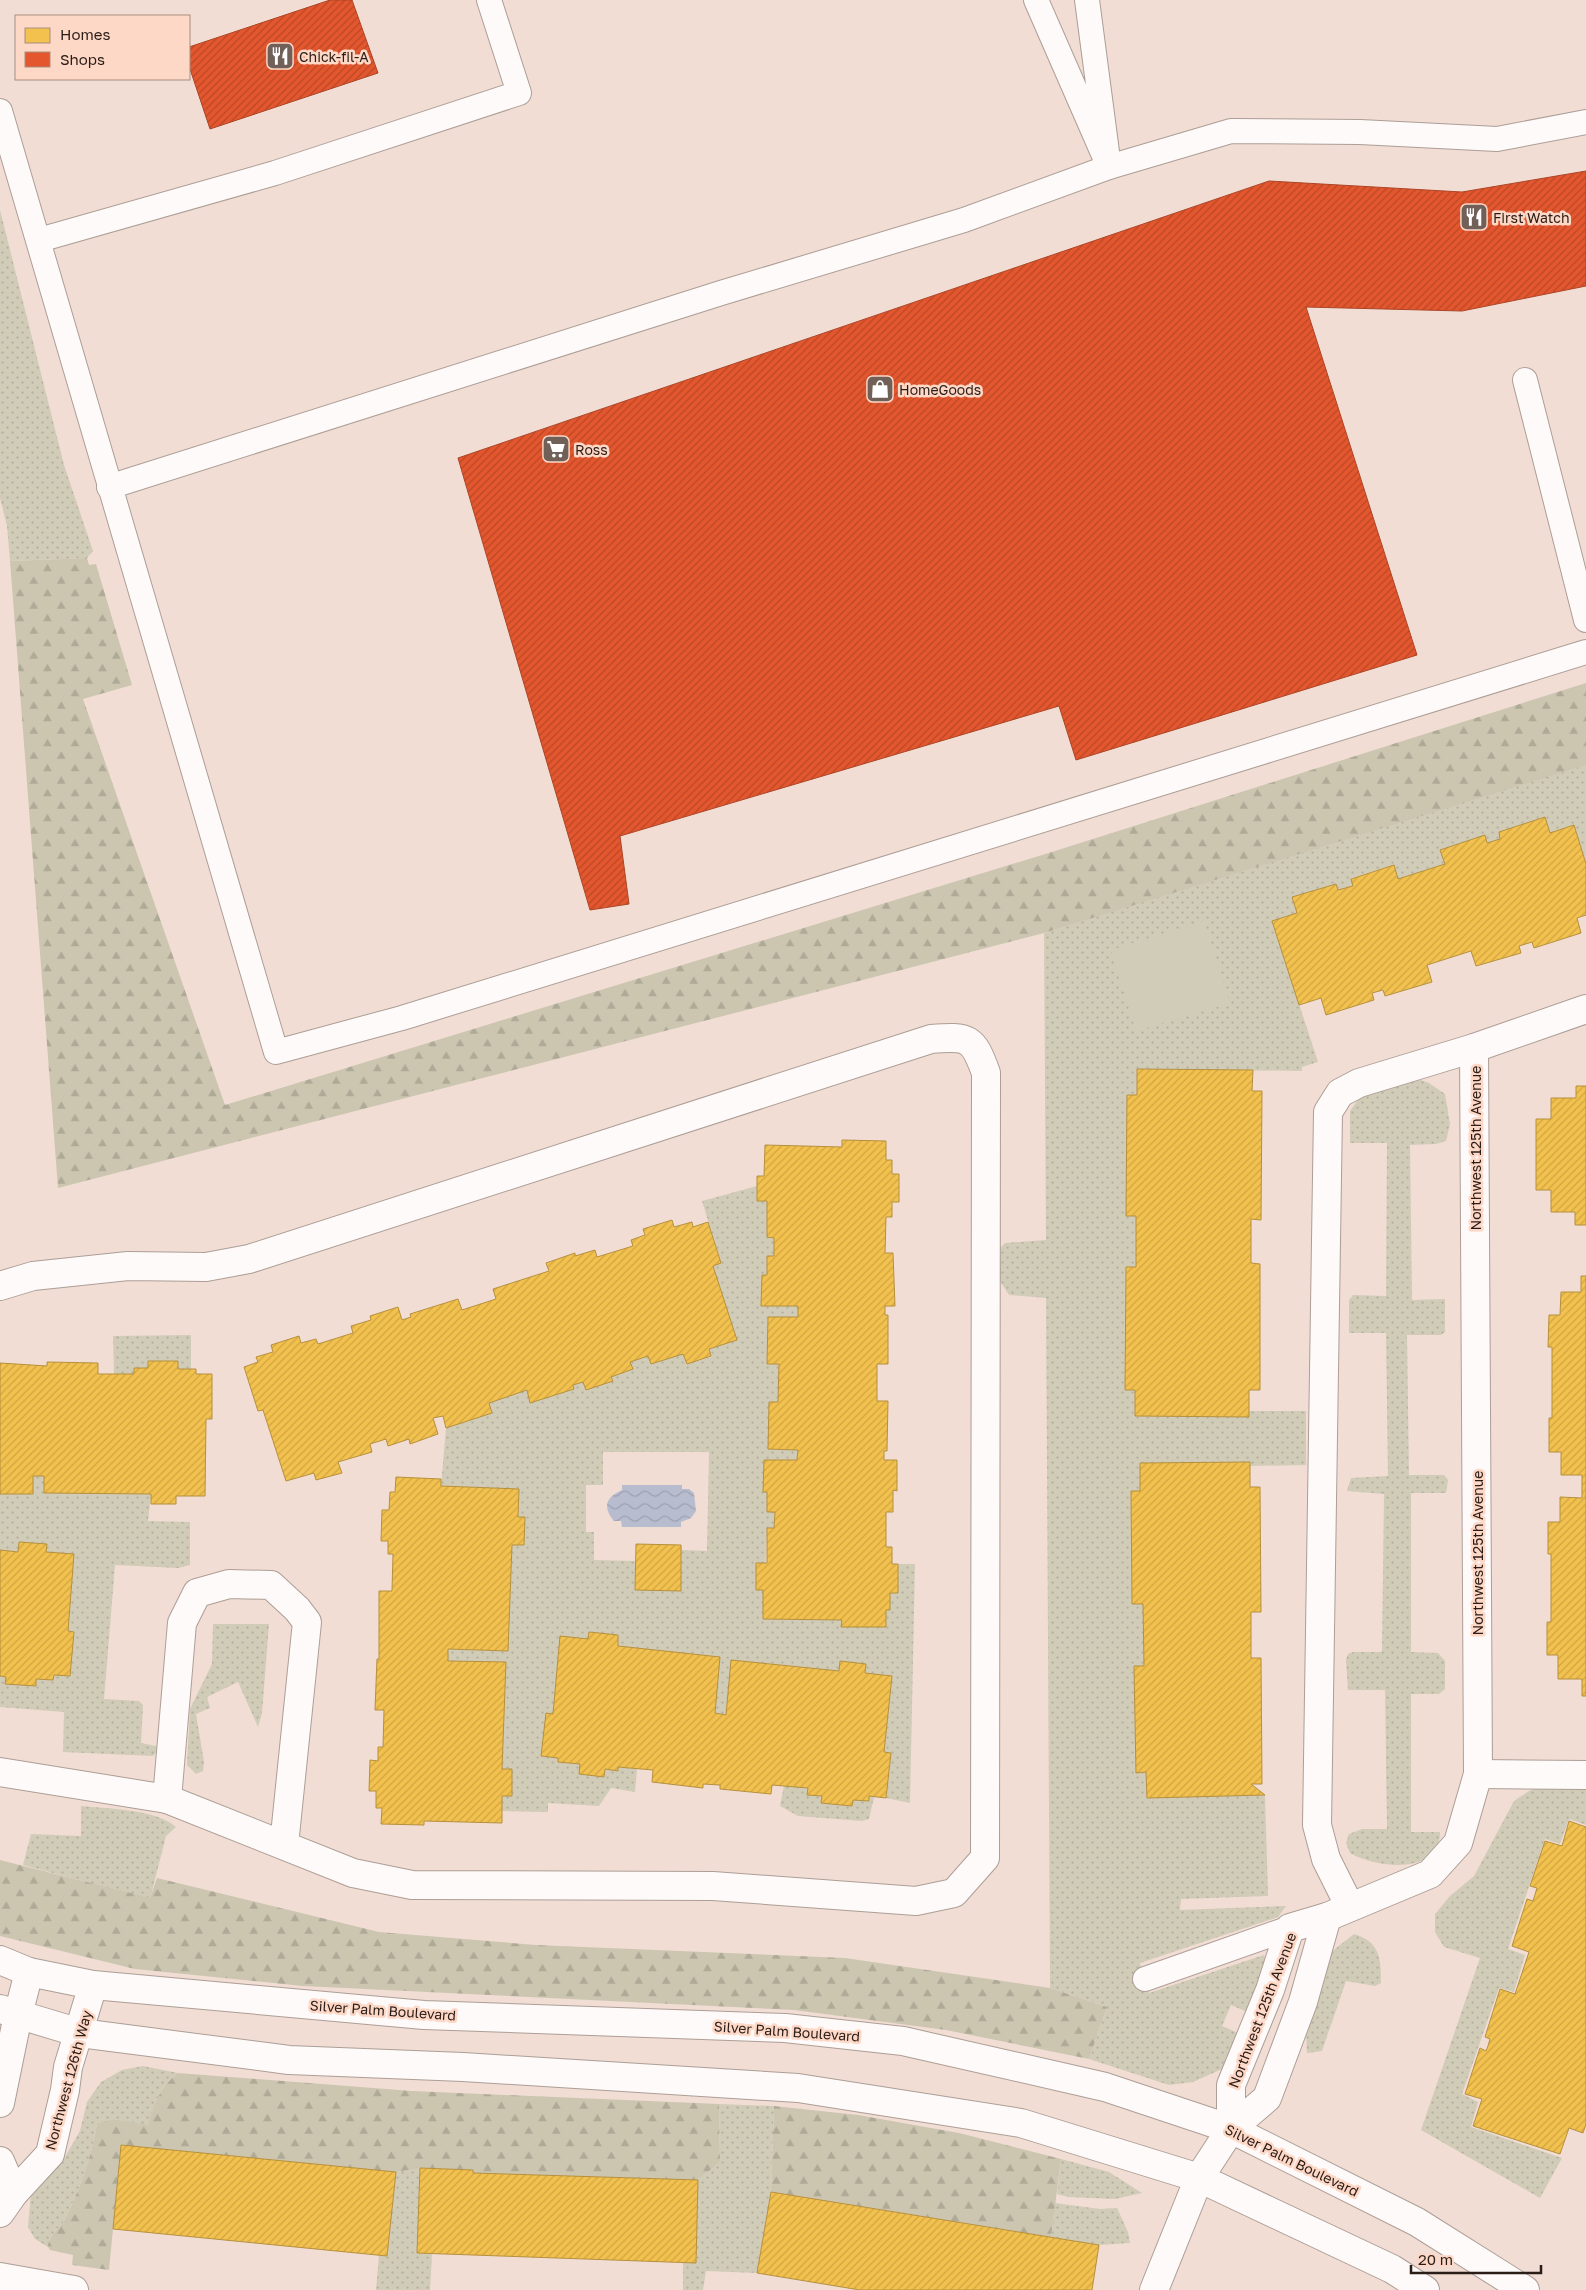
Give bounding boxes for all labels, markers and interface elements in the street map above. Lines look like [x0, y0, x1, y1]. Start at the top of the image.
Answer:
legend [15, 15, 190, 80]
text: Homes [60, 25, 110, 43]
restaurant icon: Chick-fil-A [265, 41, 295, 71]
place label: Chick-fil-A [299, 48, 369, 65]
text: Shops [60, 50, 105, 68]
restaurant icon: First Watch [1459, 202, 1489, 232]
place label: First Watch [1493, 209, 1570, 226]
shop icon: HomeGoods [865, 374, 895, 404]
place label: HomeGoods [899, 381, 981, 398]
supermarket icon: Ross [541, 434, 571, 464]
place label: Ross [575, 441, 608, 458]
street label: Northwest 125th Avenue [1467, 1066, 1484, 1230]
street label: Northwest 125th Avenue [1469, 1471, 1486, 1635]
street label: Northwest 125th Avenue [1225, 1930, 1299, 2090]
street label: Silver Palm Boulevard [309, 1996, 457, 2024]
street label: Northwest 126th Way [41, 2008, 95, 2152]
street label: Silver Palm Boulevard [713, 2017, 861, 2045]
street label: Silver Palm Boulevard [1222, 2120, 1362, 2200]
scale bar [1411, 2242, 1541, 2274]
text: 20 m [1418, 2250, 1453, 2268]

